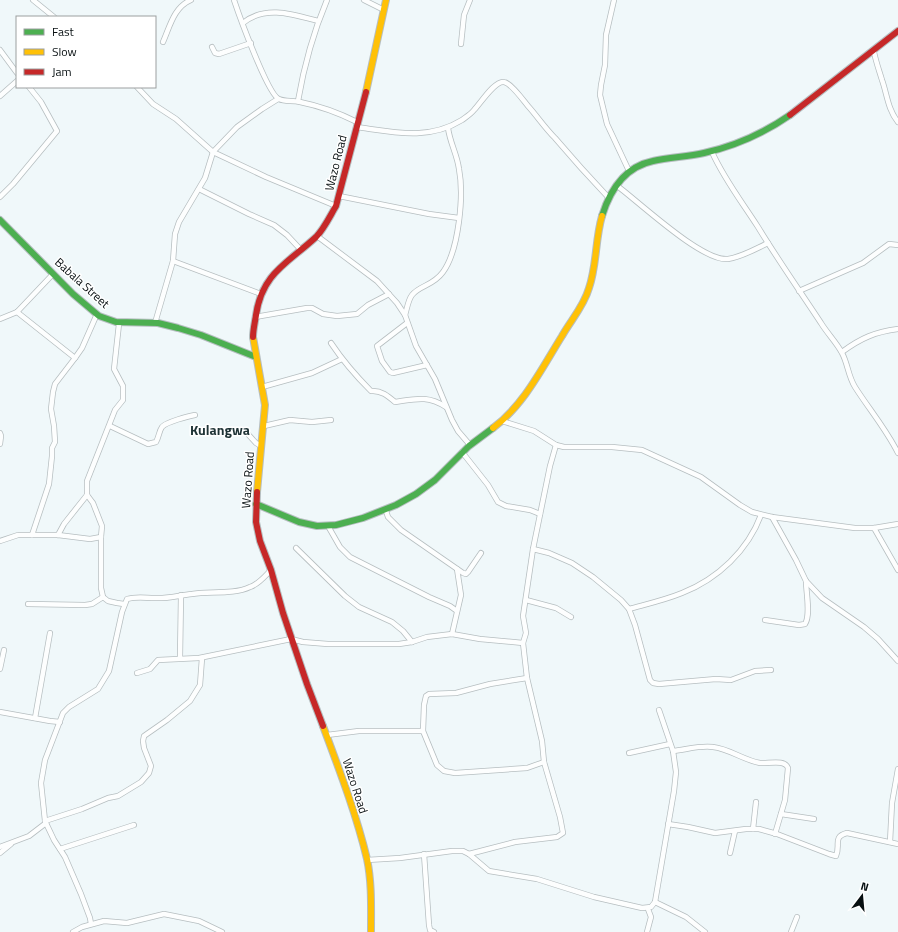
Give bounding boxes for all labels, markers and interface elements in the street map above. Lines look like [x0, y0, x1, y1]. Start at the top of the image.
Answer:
legend [16, 16, 156, 88]
text: Fast [52, 22, 75, 41]
text: Slow [52, 42, 77, 61]
text: Jam [52, 62, 72, 81]
street label: Wazo Road [319, 133, 352, 193]
street label: Babala Street [51, 253, 115, 313]
district label: Kulangwa [190, 419, 250, 440]
street label: Wazo Road [236, 451, 259, 509]
street label: Wazo Road [338, 756, 373, 816]
north arrow [842, 876, 882, 916]
text: N [859, 878, 871, 895]

